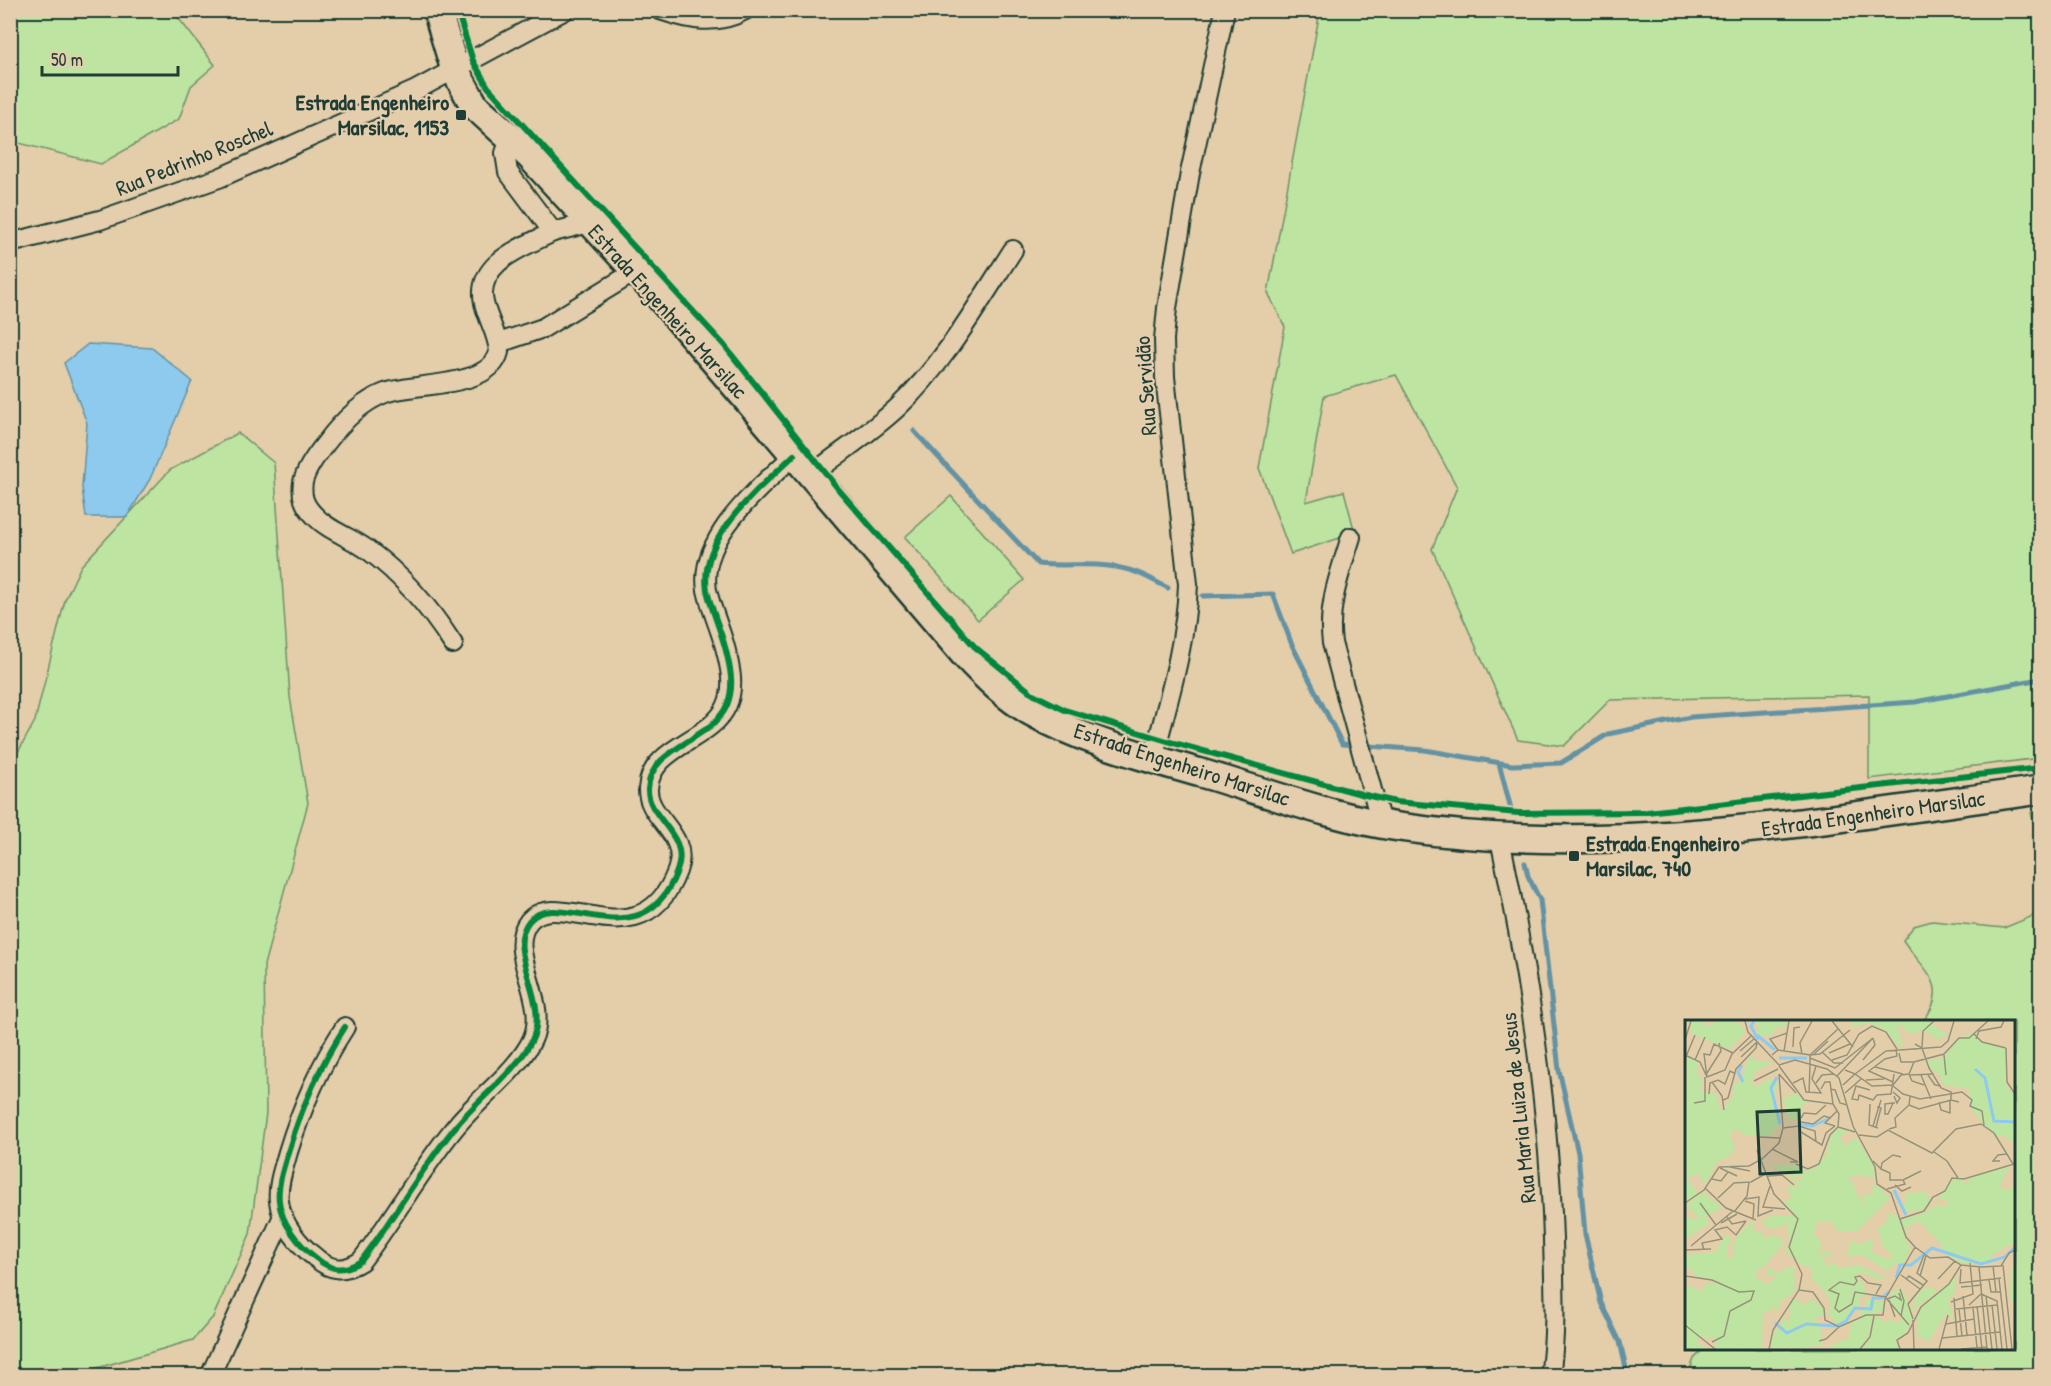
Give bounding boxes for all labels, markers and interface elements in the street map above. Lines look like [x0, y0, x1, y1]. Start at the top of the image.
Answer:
scale bar [42, 39, 178, 77]
text: 50 m [51, 47, 83, 72]
place label: Estrada Engenheiro Marsilac, 1153 [295, 87, 449, 142]
marker: Estrada Engenheiro Marsilac, 1153 [454, 108, 468, 122]
street label: Rua Pedrinho Roschel [111, 113, 277, 203]
street label: Estrada Engenheiro Marsilac [582, 217, 755, 405]
street label: Rua Servidão [1127, 335, 1163, 437]
street label: Estrada Engenheiro Marsilac [1070, 715, 1294, 813]
street label: Estrada Engenheiro Marsilac [1759, 782, 1987, 844]
place label: Estrada Engenheiro Marsilac, 740 [1586, 828, 1740, 883]
marker: Estrada Engenheiro Marsilac, 740 [1567, 849, 1581, 863]
street label: Rua Maria Luiza de Jesus [1493, 1011, 1543, 1205]
inset map [1685, 1020, 2015, 1350]

